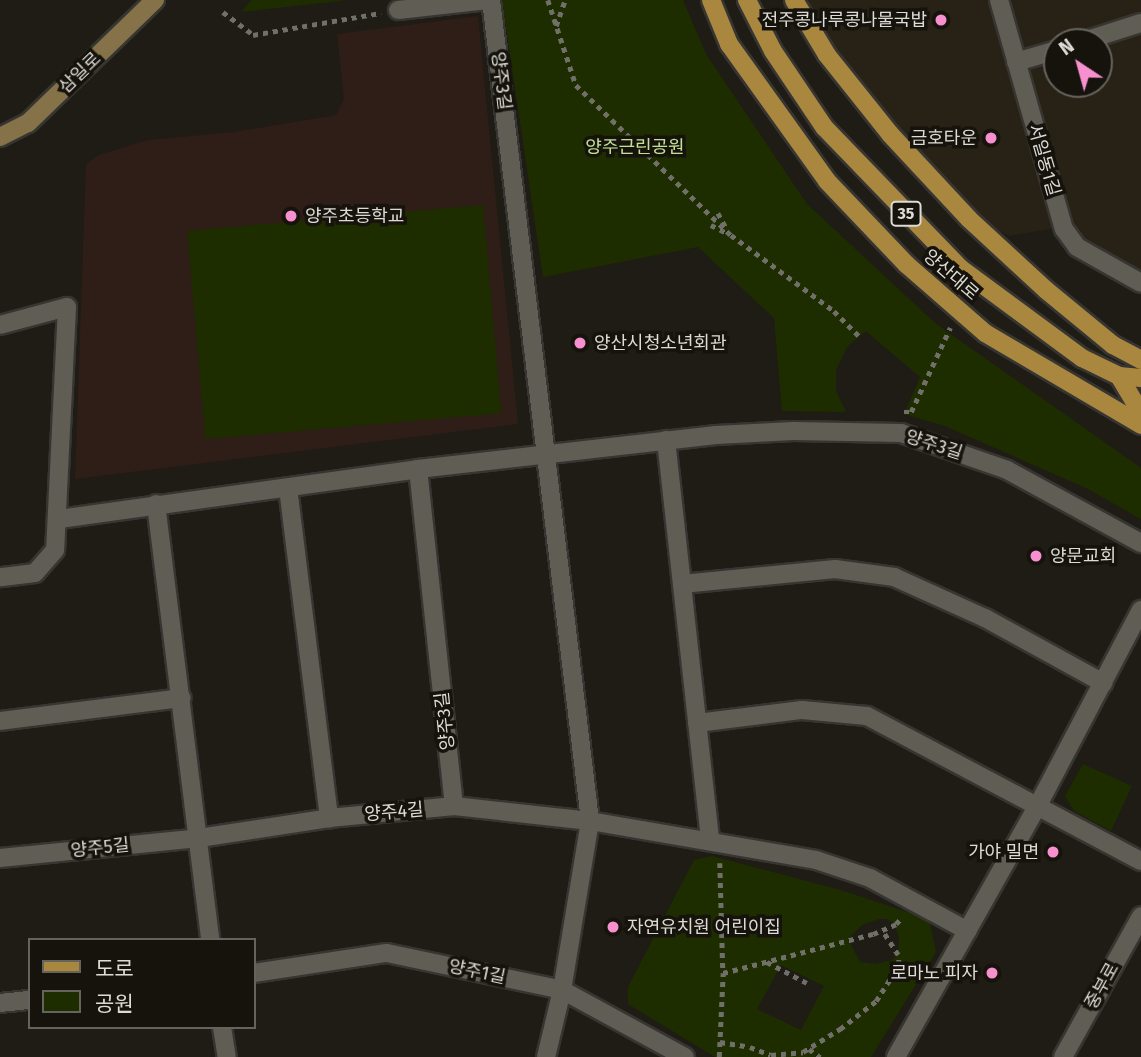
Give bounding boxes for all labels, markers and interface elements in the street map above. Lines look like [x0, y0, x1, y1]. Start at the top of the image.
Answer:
place label: 전주콩나루콩나물국밥 [761, 9, 927, 31]
marker: 전주콩나루콩나물국밥 [933, 12, 949, 28]
north arrow [1043, 28, 1113, 98]
text: N [1055, 34, 1078, 60]
street label: 삼일로 [55, 48, 105, 98]
street label: 양주3길 [487, 51, 515, 111]
street label: 서일동1길 [1023, 121, 1065, 199]
place label: 금호타운 [911, 127, 977, 149]
marker: 금호타운 [983, 130, 999, 146]
park label: 양주근린공원 [585, 136, 685, 158]
road number: 35 [890, 202, 922, 227]
place label: 양주초등학교 [305, 205, 404, 227]
marker: 양주초등학교 [283, 208, 299, 224]
street label: 양산대로 [919, 245, 983, 305]
place label: 양산시청소년회관 [594, 332, 726, 354]
marker: 양산시청소년회관 [572, 335, 588, 351]
street label: 양주3길 [903, 426, 965, 464]
place label: 양문교회 [1050, 545, 1116, 567]
marker: 양문교회 [1028, 548, 1044, 564]
street label: 양주3길 [431, 691, 459, 751]
street label: 양주4길 [364, 799, 424, 825]
street label: 양주5길 [70, 834, 130, 862]
place label: 가야 밀면 [968, 841, 1039, 863]
marker: 가야 밀면 [1045, 844, 1061, 860]
place label: 자연유치원 어린이집 [627, 916, 781, 938]
marker: 자연유치원 어린이집 [605, 919, 621, 935]
legend [28, 938, 256, 1029]
street label: 양주1길 [447, 955, 507, 989]
text: 도로 [95, 956, 134, 982]
street label: 중부로 [1081, 959, 1123, 1013]
place label: 로마노 피자 [890, 962, 978, 984]
marker: 로마노 피자 [984, 965, 1000, 981]
text: 공원 [95, 991, 134, 1017]

